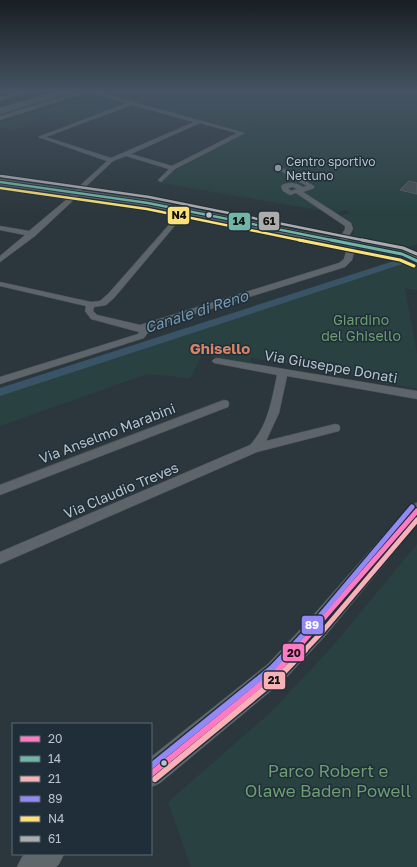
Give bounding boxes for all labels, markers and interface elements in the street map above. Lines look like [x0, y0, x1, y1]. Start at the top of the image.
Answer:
place label: Centro sportivo Nettuno [286, 154, 376, 183]
marker: Centro sportivo Nettuno [273, 163, 283, 173]
line badge: N4 [167, 206, 190, 225]
text: N4 [171, 208, 187, 221]
unlabelled marker [204, 210, 214, 220]
line badge: 61 [258, 211, 280, 231]
line badge: 14 [228, 212, 251, 231]
text: 14 [233, 214, 245, 227]
text: 61 [263, 214, 276, 227]
water label: Canale di Reno [142, 286, 251, 336]
park label: Giardino del Ghisello [321, 311, 401, 344]
district label: Ghisello [190, 339, 250, 357]
street label: Via Giuseppe Donati [263, 346, 399, 386]
street label: Via Anselmo Marabini [36, 399, 178, 467]
street label: Via Claudio Treves [61, 458, 181, 522]
line badge: 89 [301, 615, 324, 635]
text: 89 [305, 618, 319, 631]
line badge: 20 [282, 643, 305, 662]
text: 20 [287, 646, 301, 659]
line badge: 21 [263, 671, 286, 690]
text: 21 [268, 673, 281, 686]
legend [12, 723, 152, 855]
text: 20 [48, 731, 62, 746]
text: 14 [48, 751, 61, 766]
unlabelled marker [159, 758, 169, 768]
park label: Parco Robert e Olawe Baden Powell [245, 760, 411, 801]
text: 21 [48, 771, 61, 786]
text: 89 [48, 791, 63, 806]
text: N4 [48, 811, 64, 826]
text: 61 [48, 831, 61, 846]

